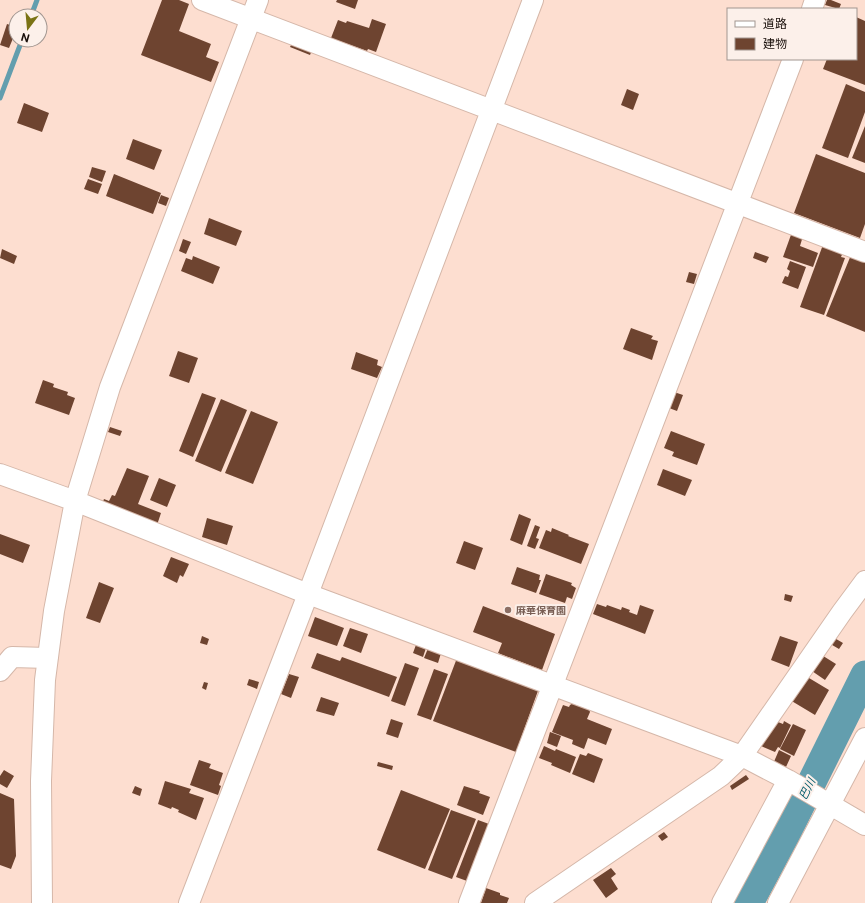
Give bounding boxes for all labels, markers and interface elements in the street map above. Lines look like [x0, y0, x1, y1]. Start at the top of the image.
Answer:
north arrow [8, 8, 48, 48]
legend [727, 8, 857, 60]
text: 道路 [763, 17, 787, 31]
text: N [19, 31, 31, 45]
text: 建物 [763, 37, 787, 51]
place label: 麻華保育園 [516, 604, 566, 616]
marker: 麻華保育園 [503, 605, 513, 615]
water label: 巴川 [797, 776, 818, 802]

